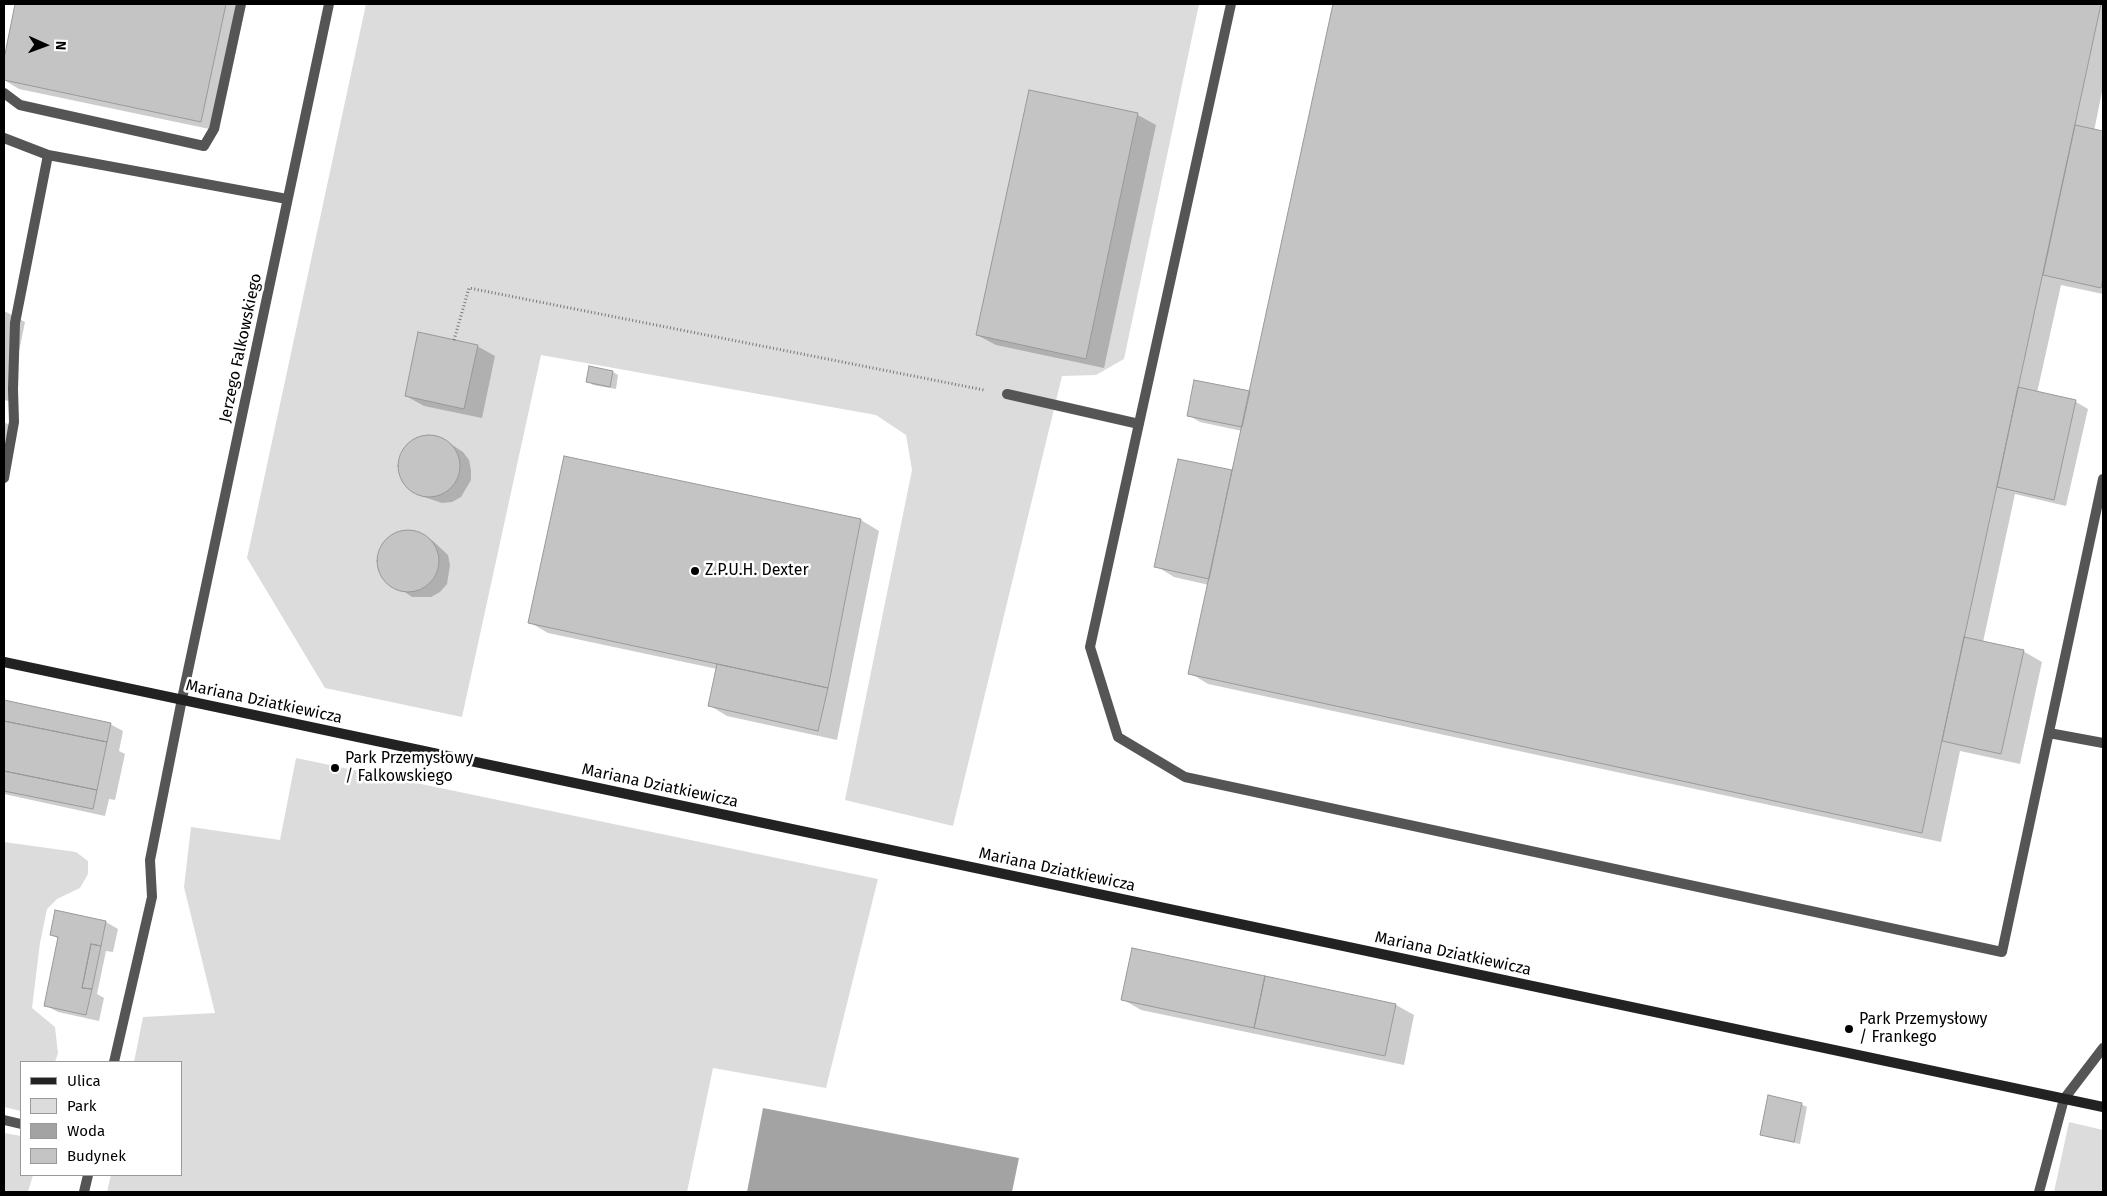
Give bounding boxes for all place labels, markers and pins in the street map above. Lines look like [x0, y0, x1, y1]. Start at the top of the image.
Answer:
place label: Z.P.U.H. Dexter [705, 561, 809, 581]
marker: Z.P.U.H. Dexter [689, 565, 701, 577]
place label: Park Przemysłowy / Falkowskiego [345, 749, 473, 787]
marker: Park Przemysłowy / Falkowskiego [329, 762, 341, 774]
place label: Park Przemysłowy / Frankego [1859, 1010, 1987, 1048]
marker: Park Przemysłowy / Frankego [1843, 1023, 1855, 1035]

